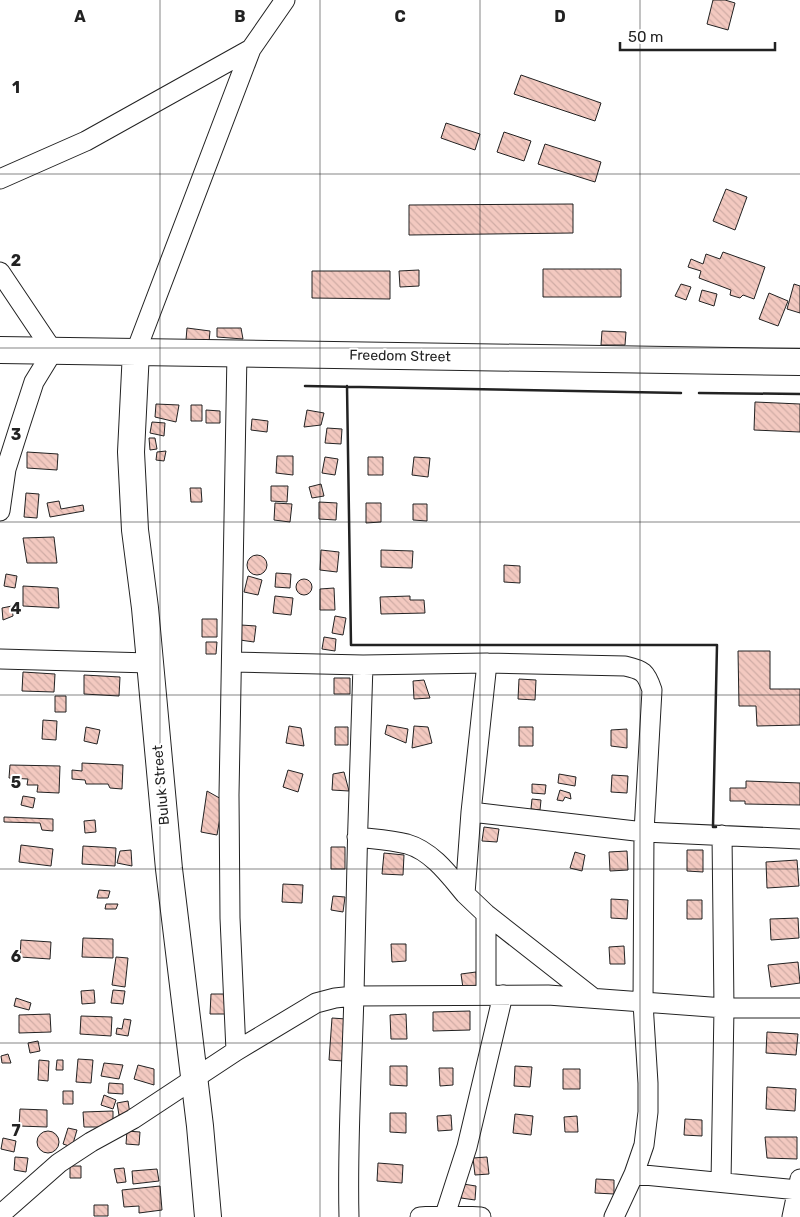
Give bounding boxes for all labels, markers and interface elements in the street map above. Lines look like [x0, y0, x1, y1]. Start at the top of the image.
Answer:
text: A [74, 7, 86, 26]
text: B [234, 7, 246, 26]
text: C [394, 7, 406, 26]
text: D [554, 7, 566, 26]
scale bar [620, 20, 775, 52]
text: 50 m [628, 28, 663, 46]
text: 1 [12, 78, 20, 97]
text: 2 [11, 251, 21, 270]
street label: Freedom Street [349, 347, 451, 365]
text: 3 [11, 425, 21, 444]
text: 4 [11, 599, 22, 618]
street label: Buluk Street [149, 744, 173, 826]
text: 5 [11, 773, 21, 792]
text: 6 [11, 947, 21, 966]
text: 7 [11, 1121, 21, 1140]

